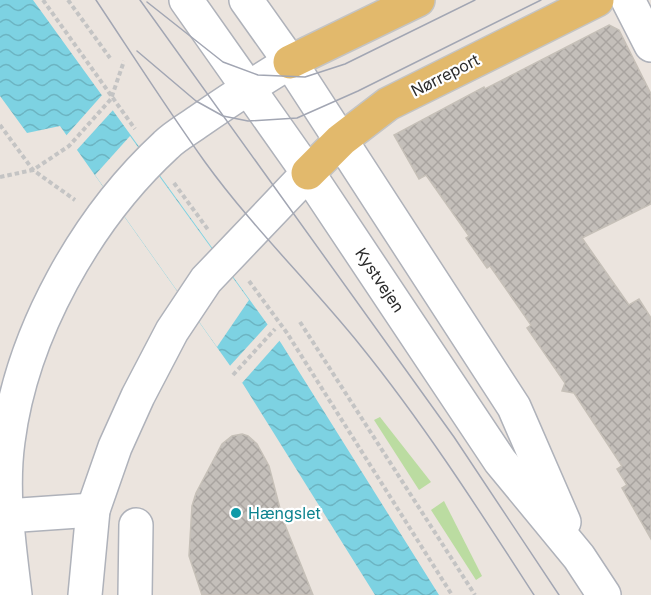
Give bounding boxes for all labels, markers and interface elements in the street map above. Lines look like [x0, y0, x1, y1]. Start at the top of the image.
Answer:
street label: Nørreport [408, 49, 482, 101]
street label: Kystvejen [351, 244, 409, 316]
place label: Hængslet [248, 503, 321, 523]
marker: Hængslet [229, 506, 243, 520]

